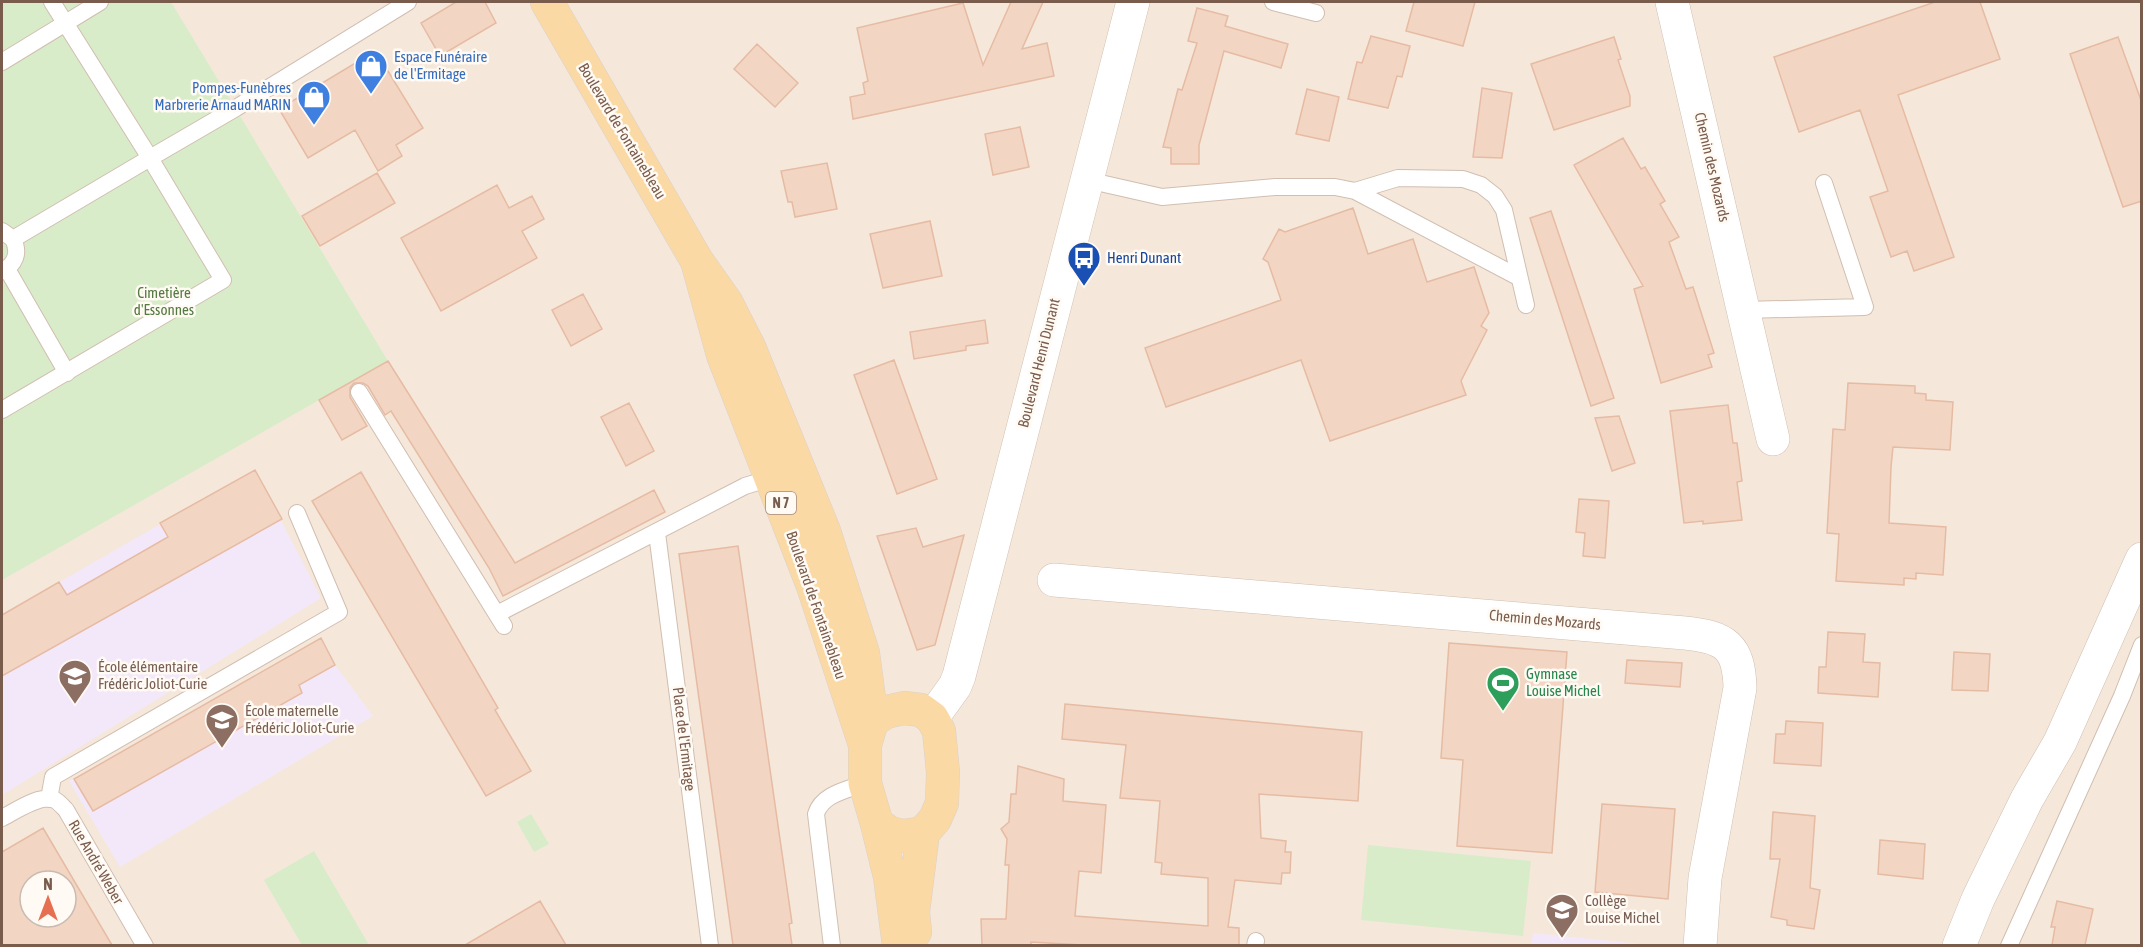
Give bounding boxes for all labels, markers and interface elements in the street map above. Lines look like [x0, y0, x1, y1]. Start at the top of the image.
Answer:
shop icon: Espace Funéraire de l'Ermitage [353, 48, 389, 95]
place label: Espace Funéraire de l'Ermitage [394, 48, 487, 82]
street label: Boulevard de Fontainebleau [575, 60, 670, 202]
place label: Pompes-Funèbres Marbrerie Arnaud MARIN [154, 79, 291, 113]
shop icon: Pompes-Funèbres Marbrerie Arnaud MARIN [296, 79, 332, 126]
street label: Chemin des Mozards [1692, 110, 1733, 223]
bus stop icon: Henri Dunant [1066, 240, 1102, 287]
place label: Henri Dunant [1107, 249, 1181, 266]
park label: Cimetière d'Essonnes [134, 284, 194, 318]
street label: Boulevard Henri Dunant [1014, 296, 1063, 429]
road number: N 7 [766, 492, 796, 514]
street label: Boulevard de Fontainebleau [783, 529, 850, 681]
street label: Chemin des Mozards [1489, 606, 1601, 633]
school or university icon: École élémentaire Frédéric Joliot-Curie [57, 658, 93, 705]
place label: École élémentaire Frédéric Joliot-Curie [98, 658, 208, 692]
sports icon: Gymnase Louise Michel [1485, 665, 1521, 712]
place label: Gymnase Louise Michel [1526, 665, 1601, 699]
street label: Place de l'Ermitage [670, 686, 699, 792]
school or university icon: École maternelle Frédéric Joliot-Curie [204, 702, 240, 749]
place label: École maternelle Frédéric Joliot-Curie [245, 702, 355, 736]
street label: Rue André Weber [66, 817, 128, 907]
north arrow [18, 869, 78, 929]
text: N [43, 875, 53, 893]
school or university icon: Collège Louise Michel [1544, 892, 1580, 939]
place label: Collège Louise Michel [1585, 892, 1660, 926]

